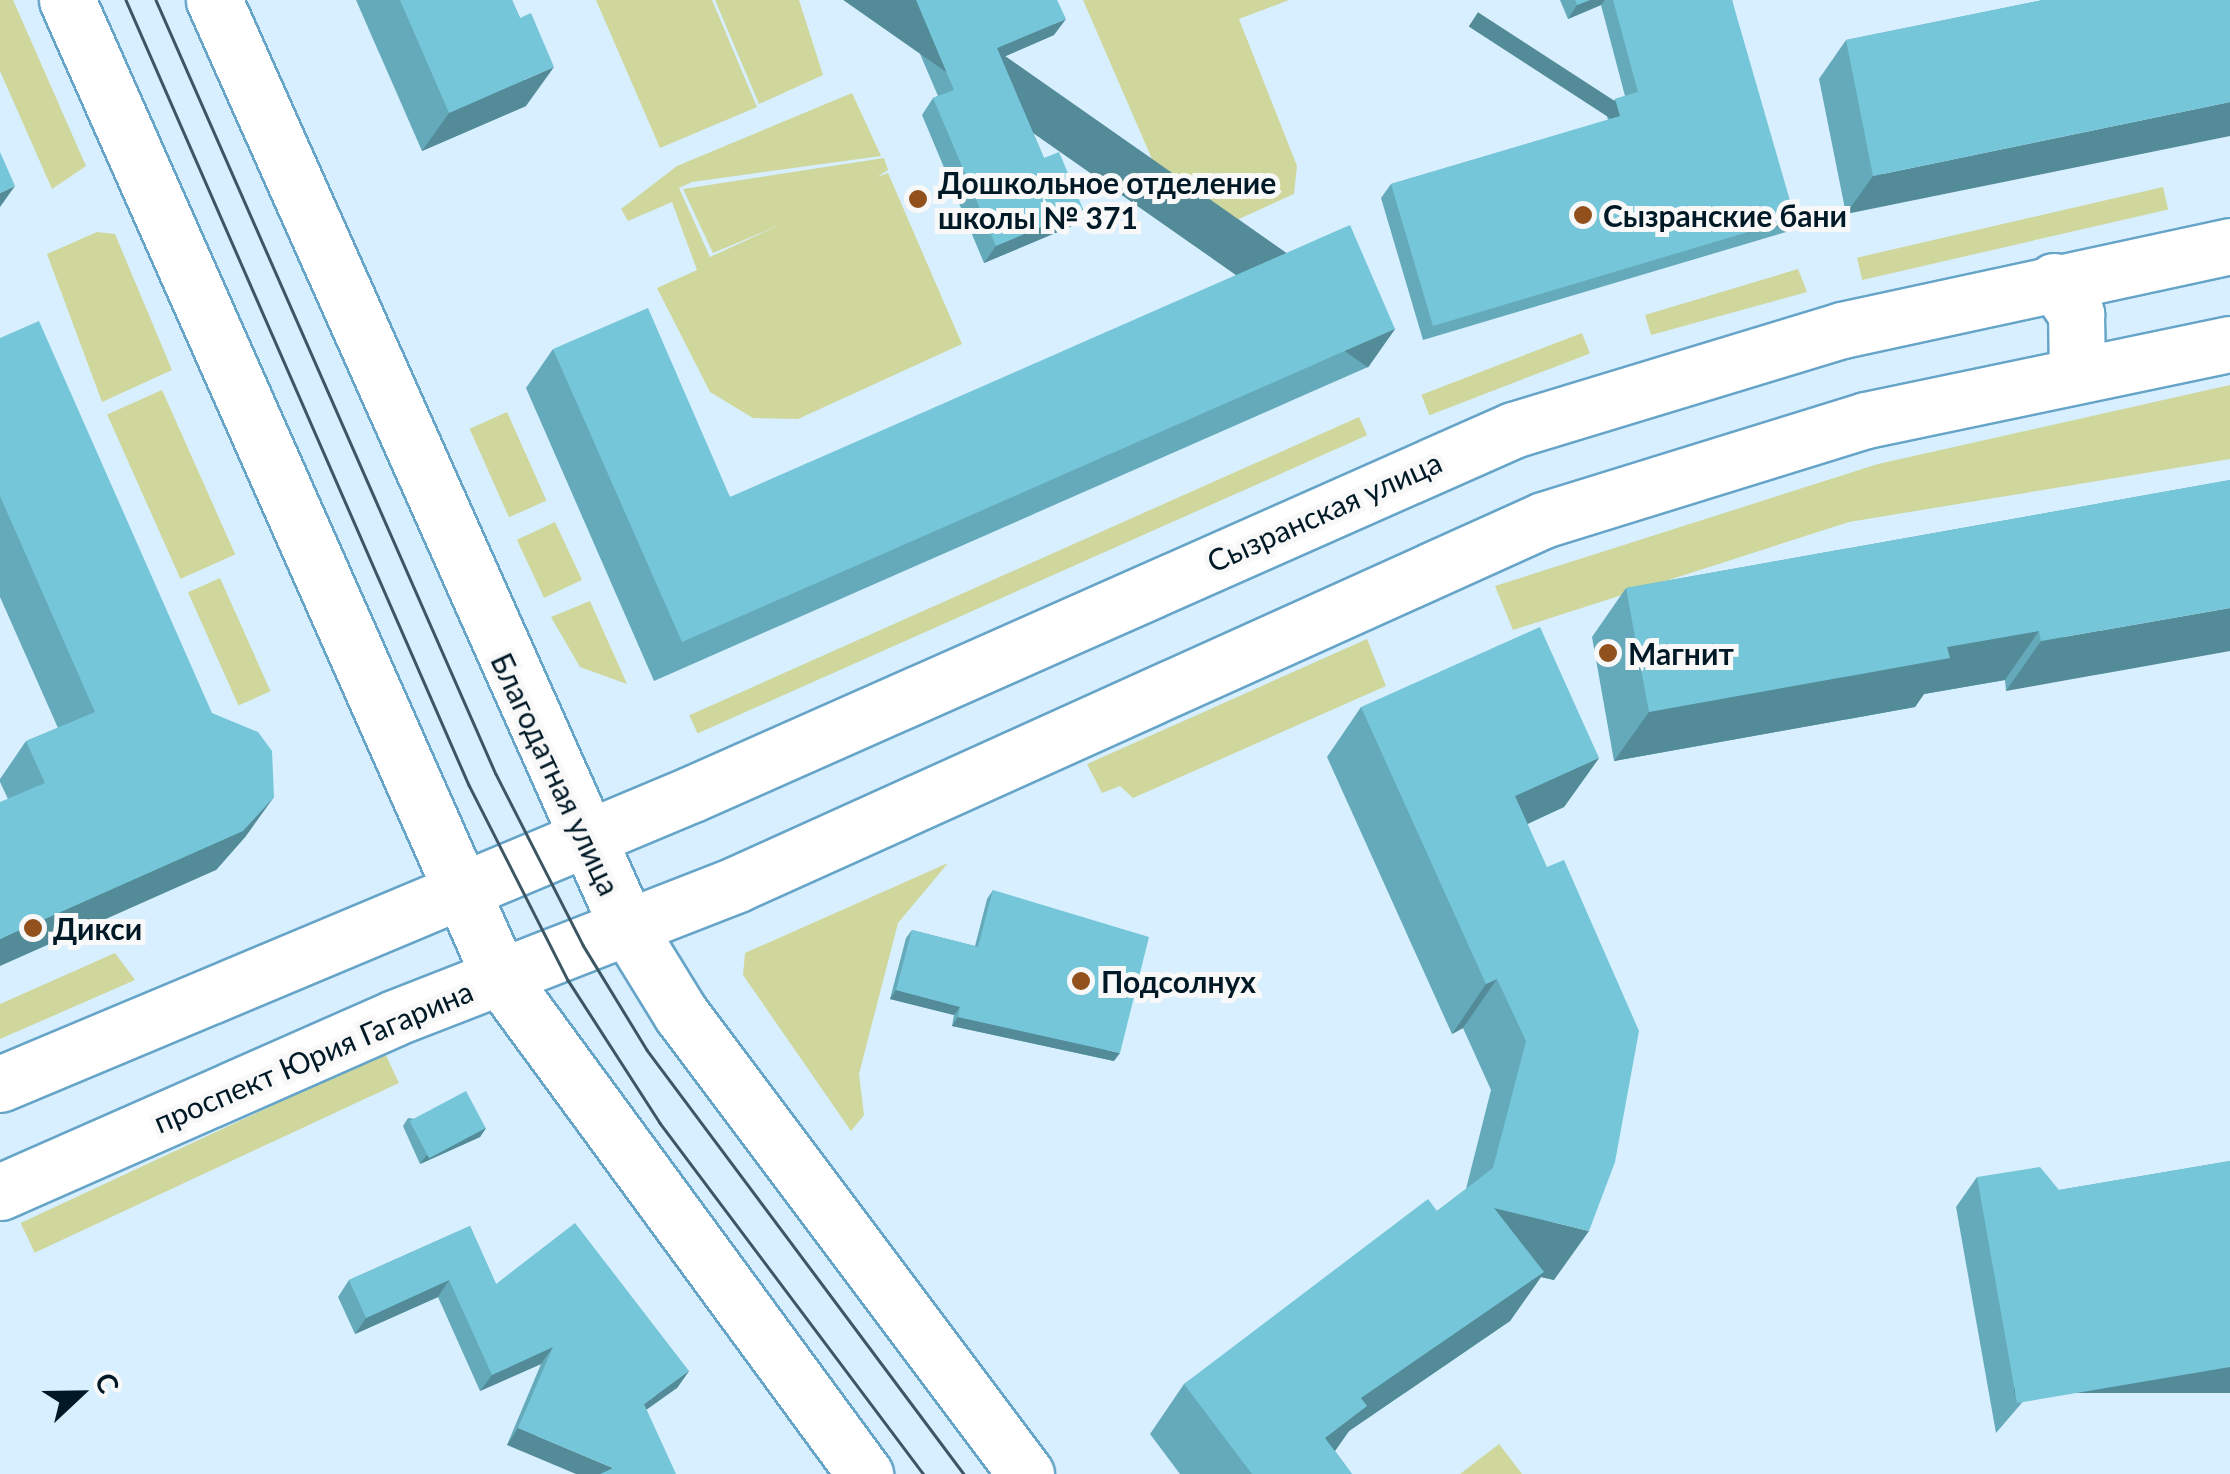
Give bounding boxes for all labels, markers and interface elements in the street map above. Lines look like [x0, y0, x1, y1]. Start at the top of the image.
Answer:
place label: Дошкольное отделение школы № 371 [938, 164, 1276, 234]
marker: Дошкольное отделение школы № 371 [907, 188, 929, 210]
place label: Сызранские бани [1603, 197, 1847, 233]
marker: Сызранские бани [1572, 204, 1594, 226]
street label: Сызранская улица [1201, 443, 1447, 579]
place label: Магнит [1628, 635, 1734, 671]
marker: Магнит [1597, 642, 1619, 664]
street label: Благодатная улица [484, 647, 628, 901]
place label: Дикси [53, 910, 142, 946]
marker: Дикси [22, 917, 44, 939]
place label: Подсолнух [1101, 963, 1256, 999]
marker: Подсолнух [1070, 970, 1092, 992]
street label: проспект Юрия Гагарина [148, 972, 478, 1140]
north arrow [30, 1344, 130, 1444]
text: С [89, 1368, 127, 1398]

